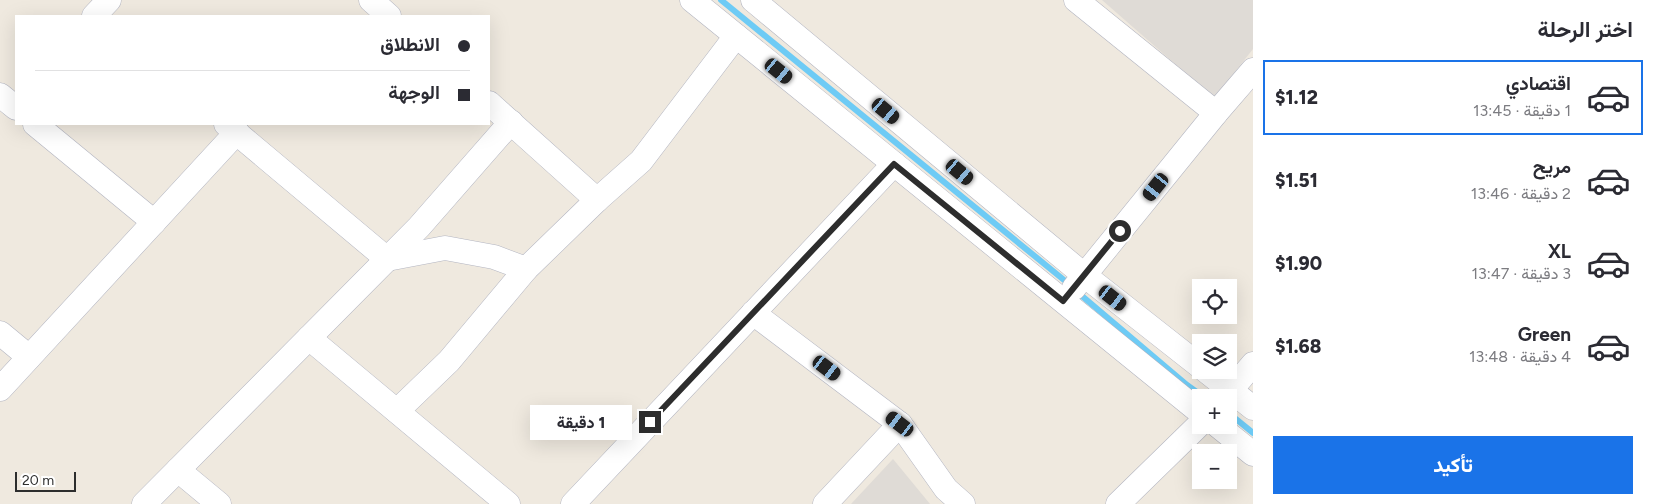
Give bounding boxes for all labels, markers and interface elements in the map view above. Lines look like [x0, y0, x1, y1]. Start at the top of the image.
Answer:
text: اختر الرحلة [1538, 16, 1633, 43]
text: الانطلاق [380, 33, 440, 56]
car [762, 56, 795, 86]
text: اقتصادي [1506, 72, 1571, 95]
icon: car [1586, 75, 1631, 120]
text: الوجهة [388, 81, 440, 104]
text: $1.12 [1275, 86, 1318, 109]
car [869, 96, 902, 126]
text: 1 دقيقة · 13:45 [1473, 101, 1571, 120]
text: مريح [1533, 155, 1571, 178]
car [943, 157, 976, 187]
icon: car [1586, 158, 1631, 203]
text: $1.51 [1275, 169, 1318, 192]
car [1140, 171, 1171, 203]
text: 2 دقيقة · 13:46 [1471, 184, 1571, 203]
route start [1109, 220, 1131, 242]
text: XL [1548, 240, 1571, 263]
icon: car [1586, 241, 1631, 286]
text: $1.90 [1275, 252, 1322, 275]
text: 3 دقيقة · 13:47 [1471, 264, 1571, 283]
map controls [1192, 279, 1237, 489]
button: locate [1192, 279, 1237, 324]
car [1096, 283, 1129, 313]
text: Green [1518, 323, 1571, 346]
icon: car [1586, 324, 1631, 369]
button: layers [1192, 334, 1237, 379]
text: $1.68 [1275, 335, 1321, 358]
text: 4 دقيقة · 13:48 [1469, 347, 1571, 366]
car [810, 353, 843, 383]
button: + [1192, 389, 1237, 434]
callout: 1 دقيقة [530, 404, 632, 440]
car [883, 409, 916, 439]
route end [639, 411, 661, 433]
text: 1 دقيقة [557, 413, 605, 432]
button: تأكيد [1273, 436, 1633, 494]
button: − [1192, 444, 1237, 489]
scale bar [15, 469, 76, 492]
text: 20 m [22, 472, 54, 489]

